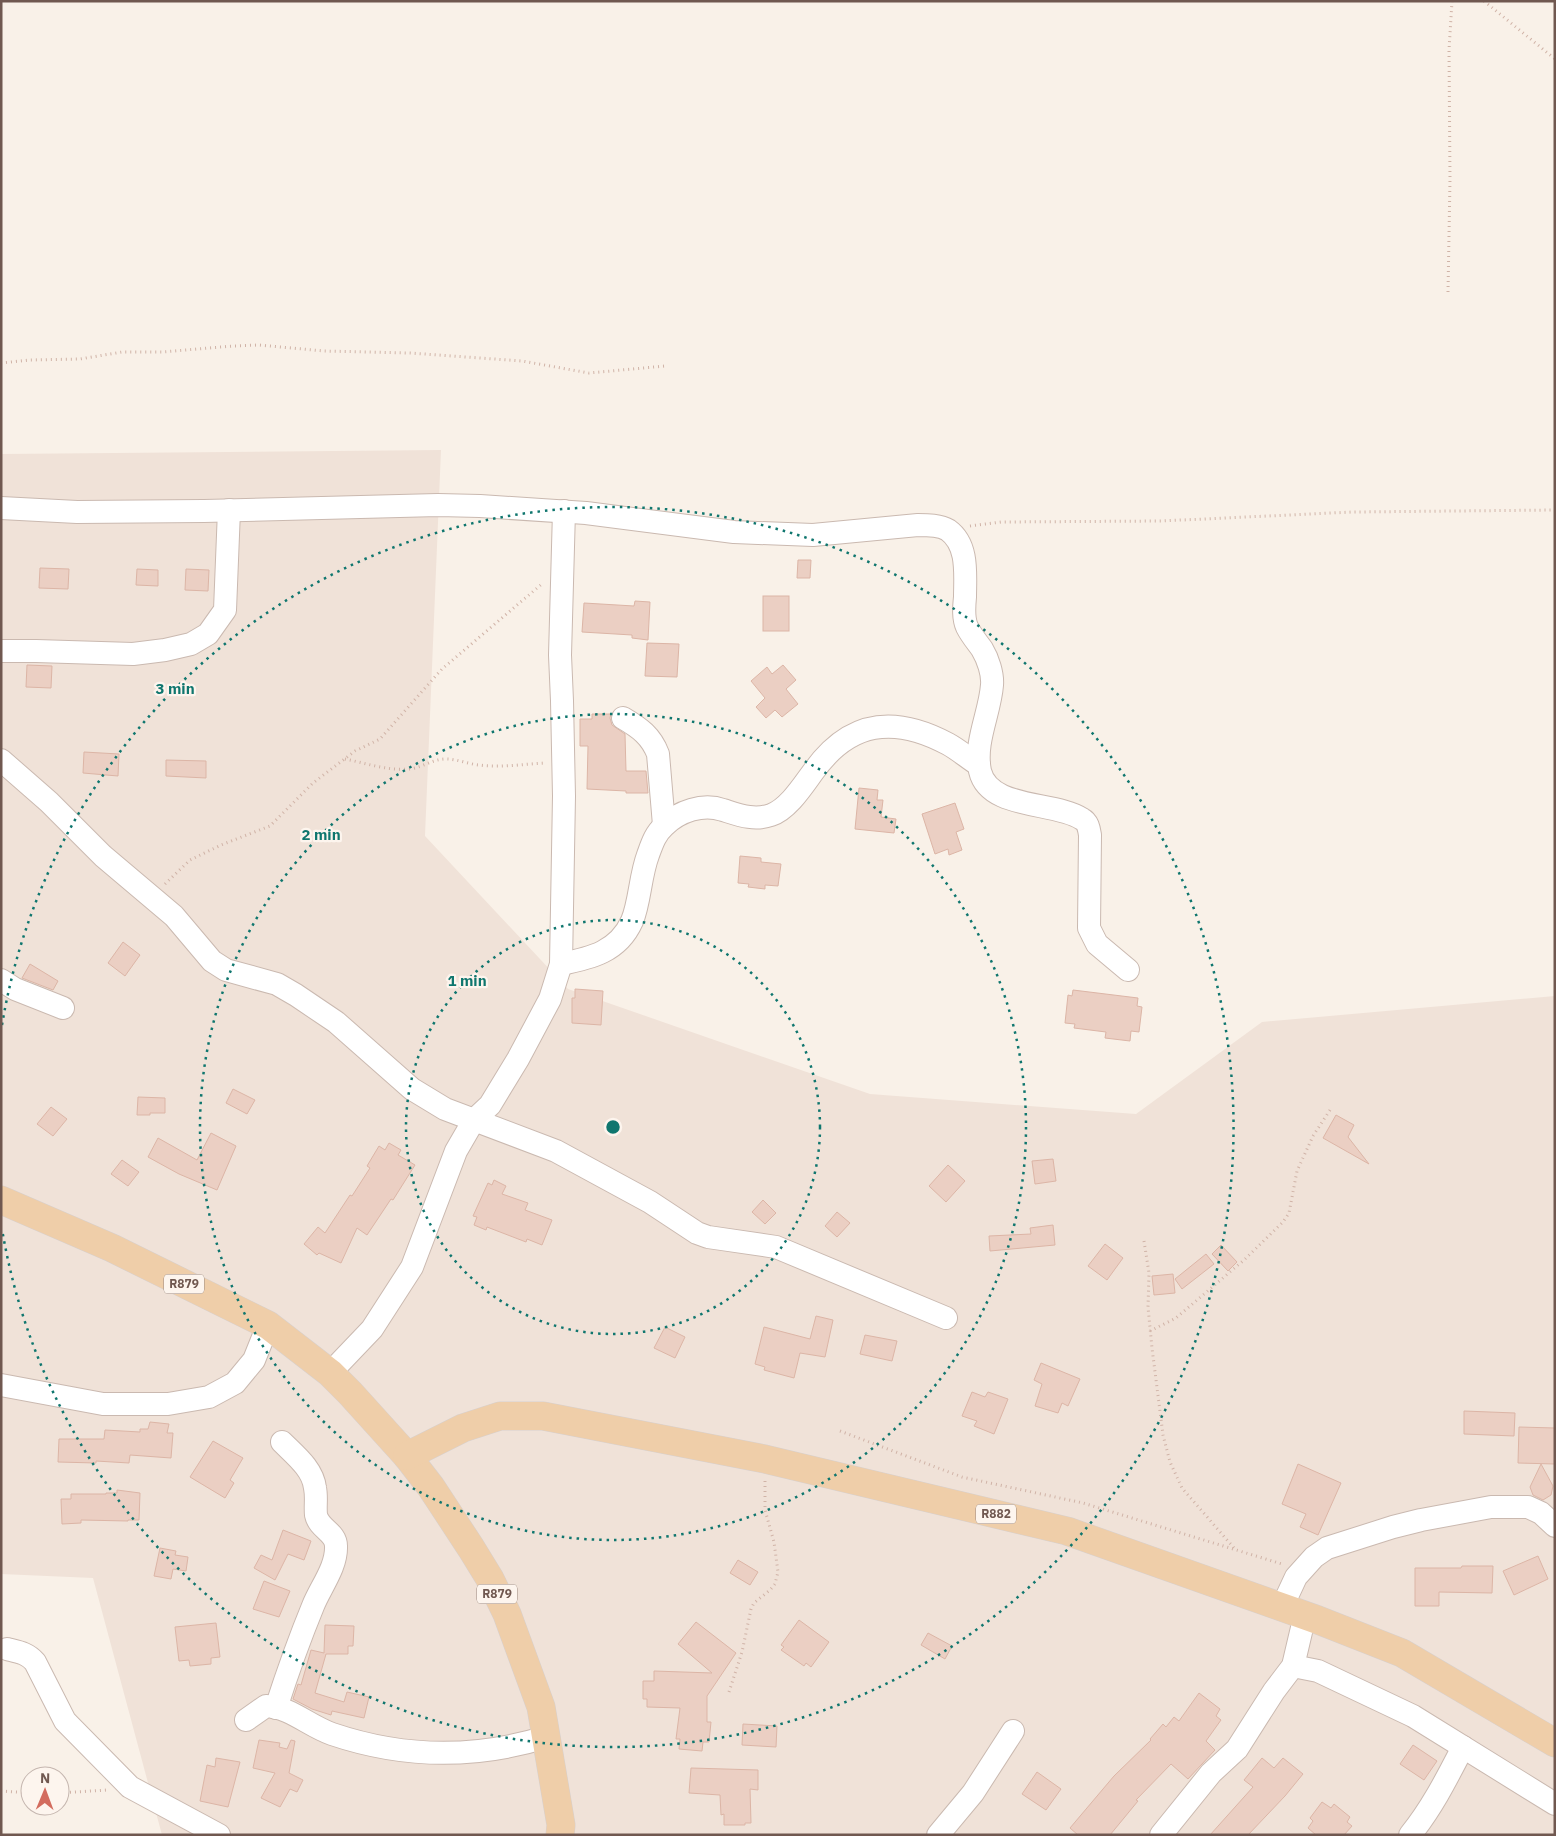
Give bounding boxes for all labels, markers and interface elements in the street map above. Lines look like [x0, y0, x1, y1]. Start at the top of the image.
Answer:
text: 3 min [155, 679, 195, 698]
text: 2 min [301, 825, 341, 844]
text: 1 min [447, 971, 487, 990]
centre of rings [604, 1118, 622, 1136]
road number: R879 [164, 1274, 204, 1294]
road number: R882 [976, 1505, 1016, 1524]
road number: R879 [477, 1585, 517, 1604]
north arrow [20, 1766, 70, 1816]
text: N [40, 1769, 50, 1787]

